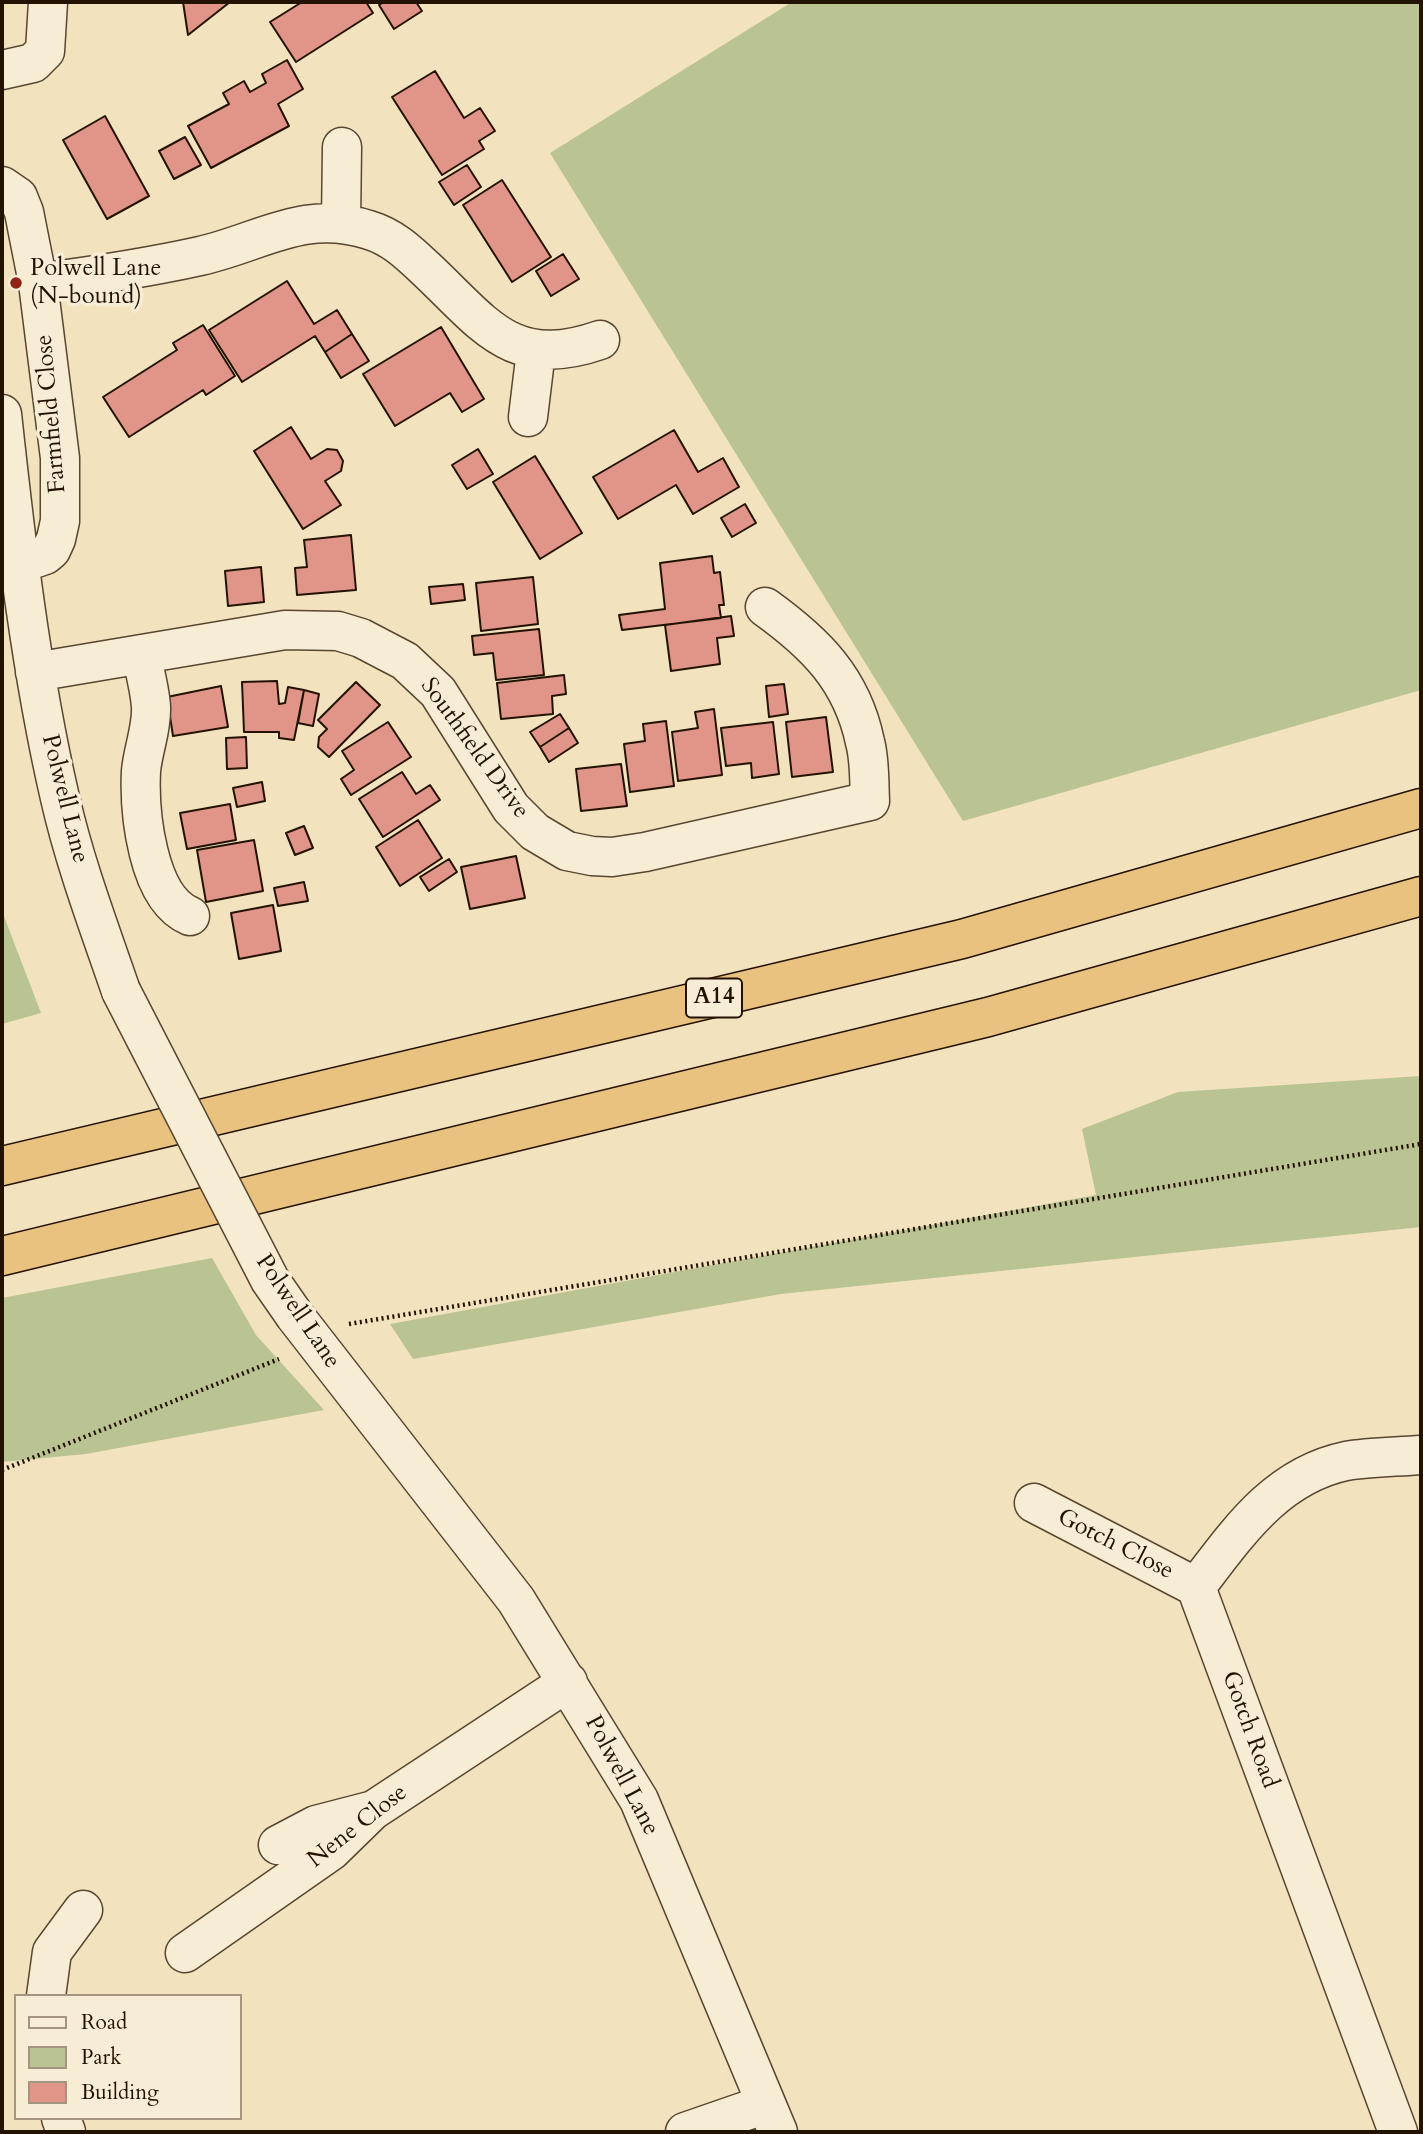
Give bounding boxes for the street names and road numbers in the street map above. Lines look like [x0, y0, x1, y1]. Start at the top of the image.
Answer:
street label: Farmfield Close [31, 333, 73, 495]
street label: Southfield Drive [413, 673, 535, 825]
street label: Polwell Lane [34, 732, 94, 866]
road number: A14 [686, 979, 742, 1018]
street label: Polwell Lane [248, 1249, 346, 1375]
street label: Gotch Close [1052, 1503, 1178, 1587]
street label: Gotch Road [1214, 1667, 1284, 1793]
street label: Polwell Lane [577, 1711, 665, 1841]
street label: Nene Close [302, 1779, 414, 1875]

